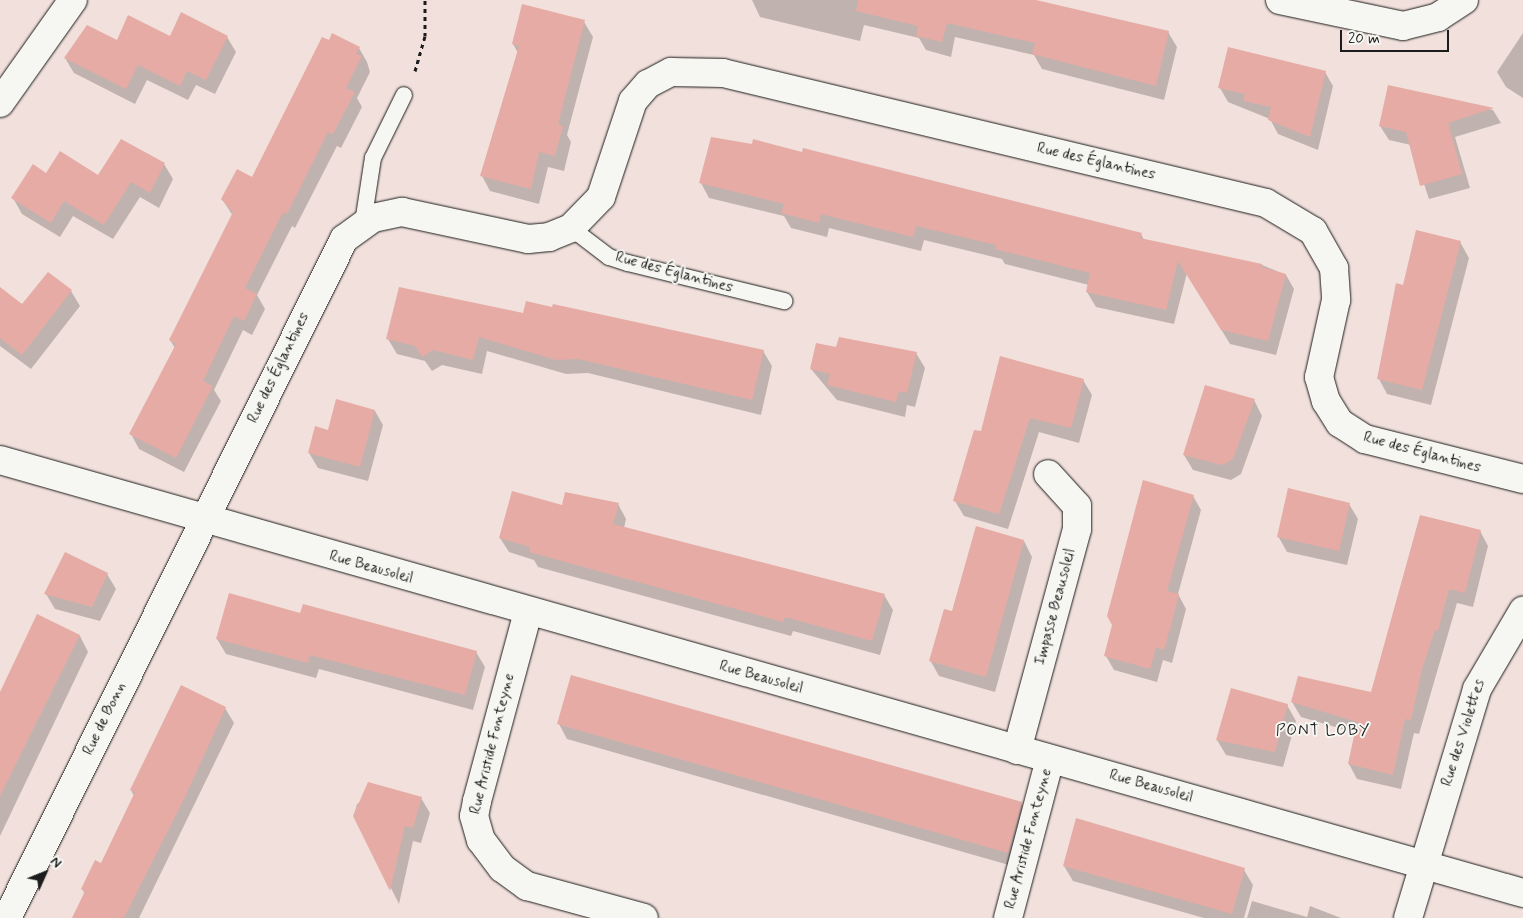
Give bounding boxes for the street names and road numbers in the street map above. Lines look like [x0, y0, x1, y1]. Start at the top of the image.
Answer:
street label: Rue des Églantines [1035, 140, 1157, 184]
street label: Rue des Églantines [613, 249, 735, 297]
street label: Rue des Églantines [244, 310, 314, 426]
street label: Rue des Églantines [1361, 429, 1483, 477]
street label: Rue Beausoleil [325, 547, 417, 589]
street label: Impasse Beausoleil [1032, 547, 1080, 667]
street label: Rue Beausoleil [715, 657, 807, 699]
street label: Rue Aristide Fonteyne [468, 676, 518, 812]
street label: Rue des Violettes [1438, 678, 1490, 788]
street label: Rue de Bonn [79, 679, 131, 759]
street label: Rue Beausoleil [1105, 766, 1197, 808]
street label: Rue Aristide Fonteyne [1003, 771, 1055, 907]

